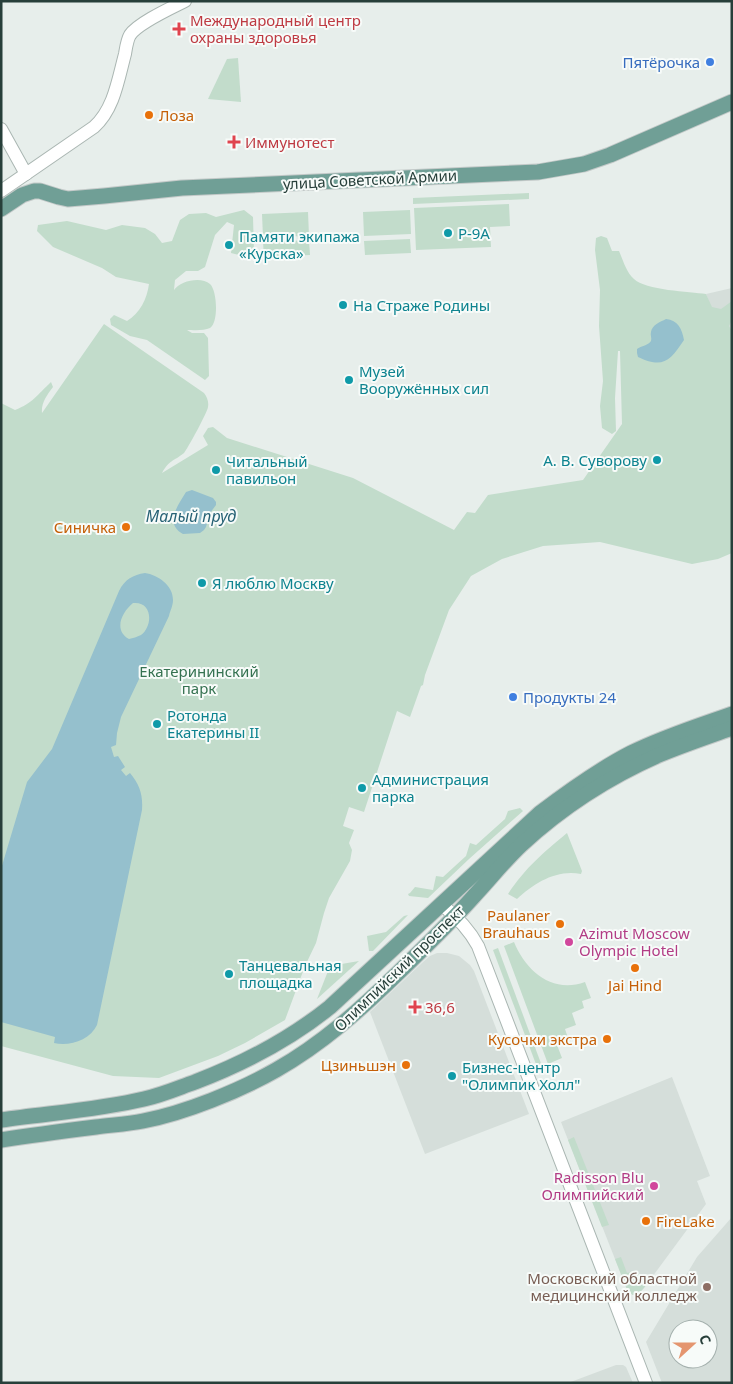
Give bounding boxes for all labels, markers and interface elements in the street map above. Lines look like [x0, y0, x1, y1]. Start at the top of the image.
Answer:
place label: Международный центр охраны здоровья [190, 10, 361, 47]
marker: Международный центр охраны здоровья [172, 22, 186, 36]
place label: Пятёрочка [623, 52, 700, 72]
marker: Пятёрочка [704, 56, 716, 68]
place label: Лоза [159, 105, 194, 125]
marker: Лоза [143, 109, 155, 121]
place label: Иммунотест [245, 132, 334, 152]
marker: Иммунотест [227, 135, 241, 149]
street label: улица Советской Армии [282, 164, 458, 194]
place label: Р-9А [458, 223, 490, 243]
place label: Памяти экипажа «Курска» [239, 226, 360, 263]
marker: Р-9А [442, 227, 454, 239]
marker: Памяти экипажа «Курска» [223, 239, 235, 251]
place label: На Страже Родины [353, 295, 490, 315]
marker: На Страже Родины [337, 299, 349, 311]
place label: Музей Вооружённых сил [359, 361, 489, 398]
marker: Музей Вооружённых сил [343, 374, 355, 386]
place label: А. В. Суворову [543, 450, 647, 470]
place label: Читальный павильон [226, 451, 308, 488]
marker: А. В. Суворову [651, 454, 663, 466]
marker: Читальный павильон [210, 464, 222, 476]
water label: Малый пруд [146, 505, 236, 527]
place label: Синичка [54, 517, 116, 537]
marker: Синичка [120, 521, 132, 533]
place label: Я люблю Москву [212, 573, 334, 593]
marker: Я люблю Москву [196, 577, 208, 589]
park label: Екатерининский парк [139, 661, 259, 698]
place label: Продукты 24 [523, 687, 616, 707]
marker: Продукты 24 [507, 691, 519, 703]
place label: Ротонда Екатерины II [167, 705, 259, 742]
marker: Ротонда Екатерины II [151, 718, 163, 730]
place label: Администрация парка [372, 769, 489, 806]
marker: Администрация парка [356, 782, 368, 794]
street label: Олимпийский проспект [330, 901, 468, 1035]
place label: Paulaner Brauhaus [483, 905, 550, 942]
marker: Paulaner Brauhaus [554, 918, 566, 930]
place label: Azimut Moscow Olympic Hotel [579, 923, 690, 960]
marker: Azimut Moscow Olympic Hotel [563, 936, 575, 948]
place label: Танцевальная площадка [239, 955, 342, 992]
marker: Jai Hind [629, 962, 641, 974]
marker: Танцевальная площадка [223, 968, 235, 980]
place label: Jai Hind [606, 975, 662, 995]
place label: 36,6 [425, 997, 455, 1017]
marker: 36,6 [409, 1001, 421, 1013]
place label: Кусочки экстра [488, 1029, 597, 1049]
marker: Кусочки экстра [601, 1033, 613, 1045]
place label: Цзиньшэн [321, 1055, 396, 1075]
place label: Бизнес-центр "Олимпик Холл" [462, 1057, 580, 1094]
marker: Цзиньшэн [400, 1059, 412, 1071]
marker: Бизнес-центр "Олимпик Холл" [446, 1070, 458, 1082]
place label: Radisson Blu Олимпийский [541, 1167, 644, 1204]
marker: Radisson Blu Олимпийский [648, 1180, 660, 1192]
place label: FireLake [656, 1211, 715, 1231]
marker: FireLake [640, 1215, 652, 1227]
place label: Московский областной медицинский колледж [527, 1268, 698, 1305]
marker: Московский областной медицинский колледж [701, 1281, 713, 1293]
north arrow [668, 1319, 718, 1369]
text: С [695, 1332, 716, 1347]

